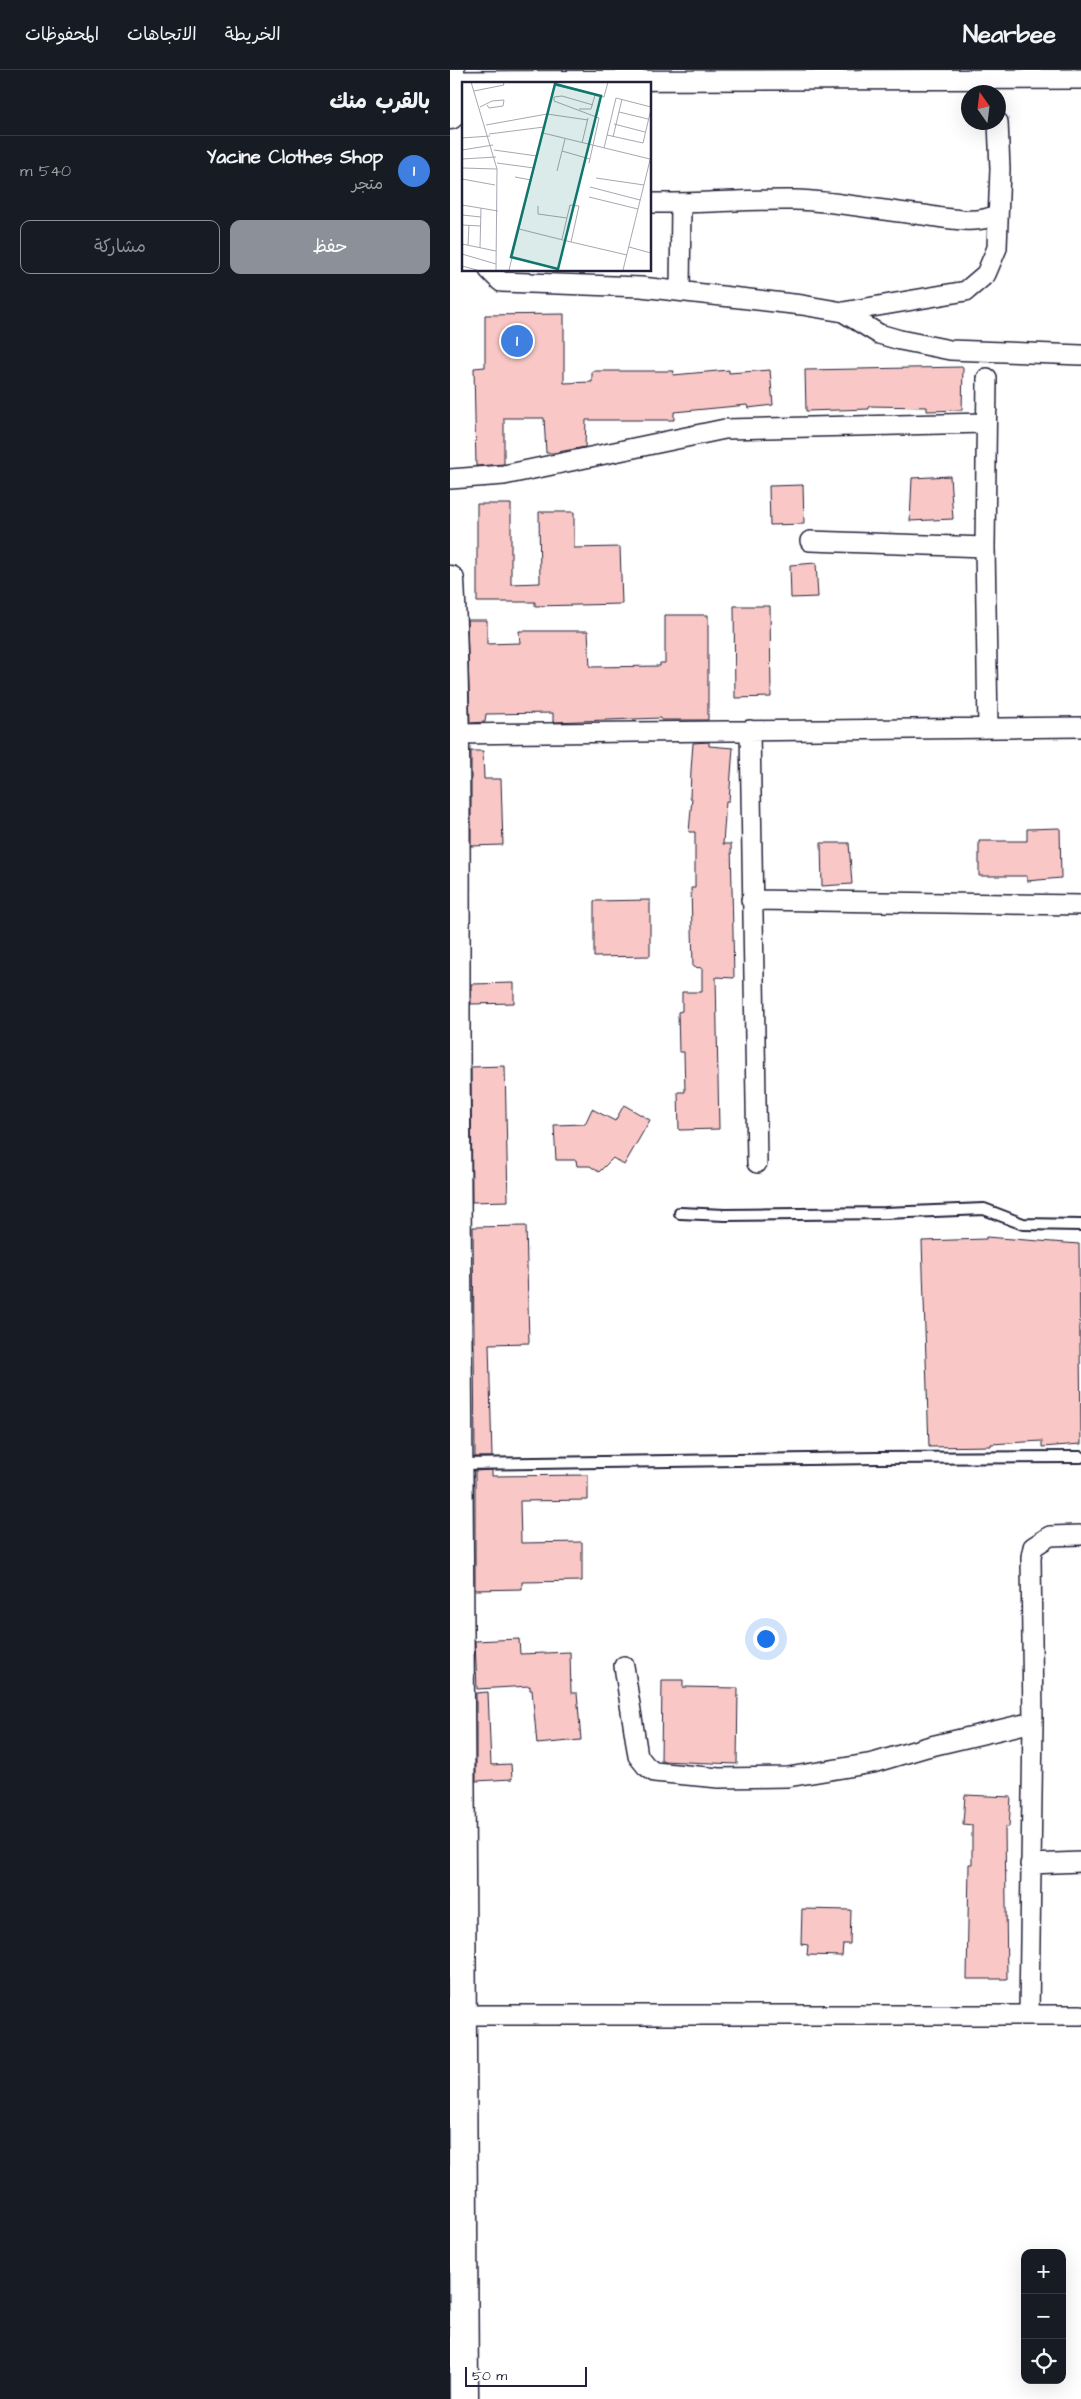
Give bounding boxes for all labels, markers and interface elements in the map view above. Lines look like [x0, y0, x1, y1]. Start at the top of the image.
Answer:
text: Nearbee [963, 18, 1056, 52]
text: المحفوظات [25, 22, 99, 47]
text: الاتجاهات [127, 22, 197, 47]
text: الخريطة [225, 22, 281, 47]
inset map [462, 82, 651, 271]
north arrow [961, 85, 1006, 130]
text: بالقرب منك [329, 87, 430, 116]
text: Yacine Clothes Shop [206, 144, 383, 171]
text: 540 m [20, 160, 71, 182]
text: 1 [413, 160, 415, 182]
text: متجر [352, 173, 383, 195]
button: مشاركة [20, 220, 220, 274]
button: حفظ [230, 220, 430, 274]
pin: 1 [501, 322, 533, 360]
your location [753, 1626, 779, 1652]
map controls [1021, 2249, 1066, 2384]
button: + [1021, 2249, 1066, 2294]
button: − [1021, 2294, 1066, 2339]
button: locate [1021, 2339, 1066, 2384]
scale bar [465, 2364, 588, 2387]
text: 50 m [472, 2366, 507, 2386]

